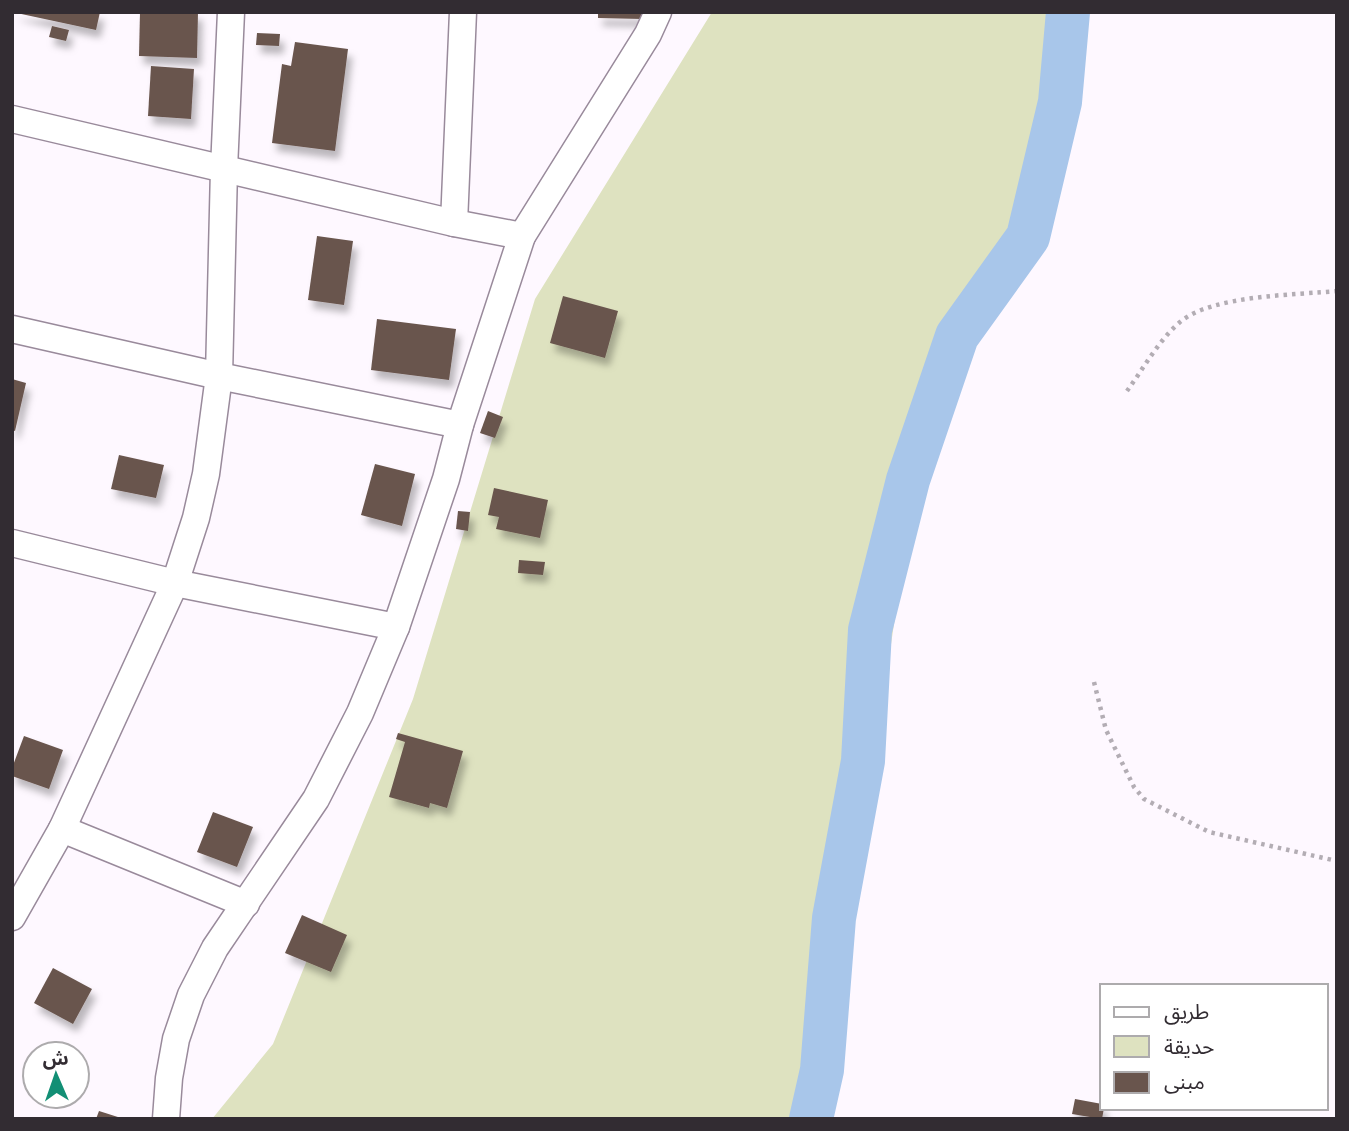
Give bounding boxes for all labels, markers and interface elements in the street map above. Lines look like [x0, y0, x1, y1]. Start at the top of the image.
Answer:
legend [1100, 984, 1328, 1110]
text: طريق [1164, 995, 1209, 1027]
text: حديقة [1164, 1030, 1214, 1062]
north arrow [21, 1040, 91, 1110]
text: ش [42, 1043, 69, 1072]
text: مبنى [1164, 1065, 1205, 1097]

